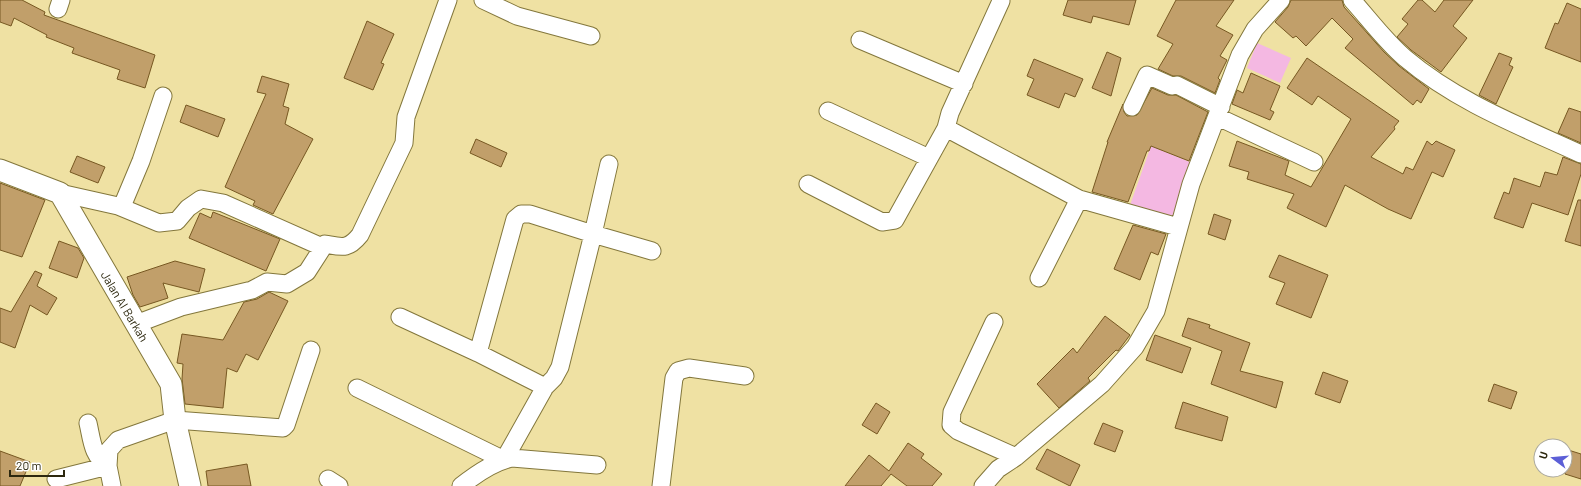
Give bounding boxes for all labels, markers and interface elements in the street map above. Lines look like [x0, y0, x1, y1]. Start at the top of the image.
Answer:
street label: Jalan Al Barkah [98, 268, 152, 344]
north arrow [1533, 438, 1573, 478]
text: U [1536, 450, 1550, 460]
scale bar [10, 452, 64, 478]
text: 20 m [16, 458, 42, 472]

